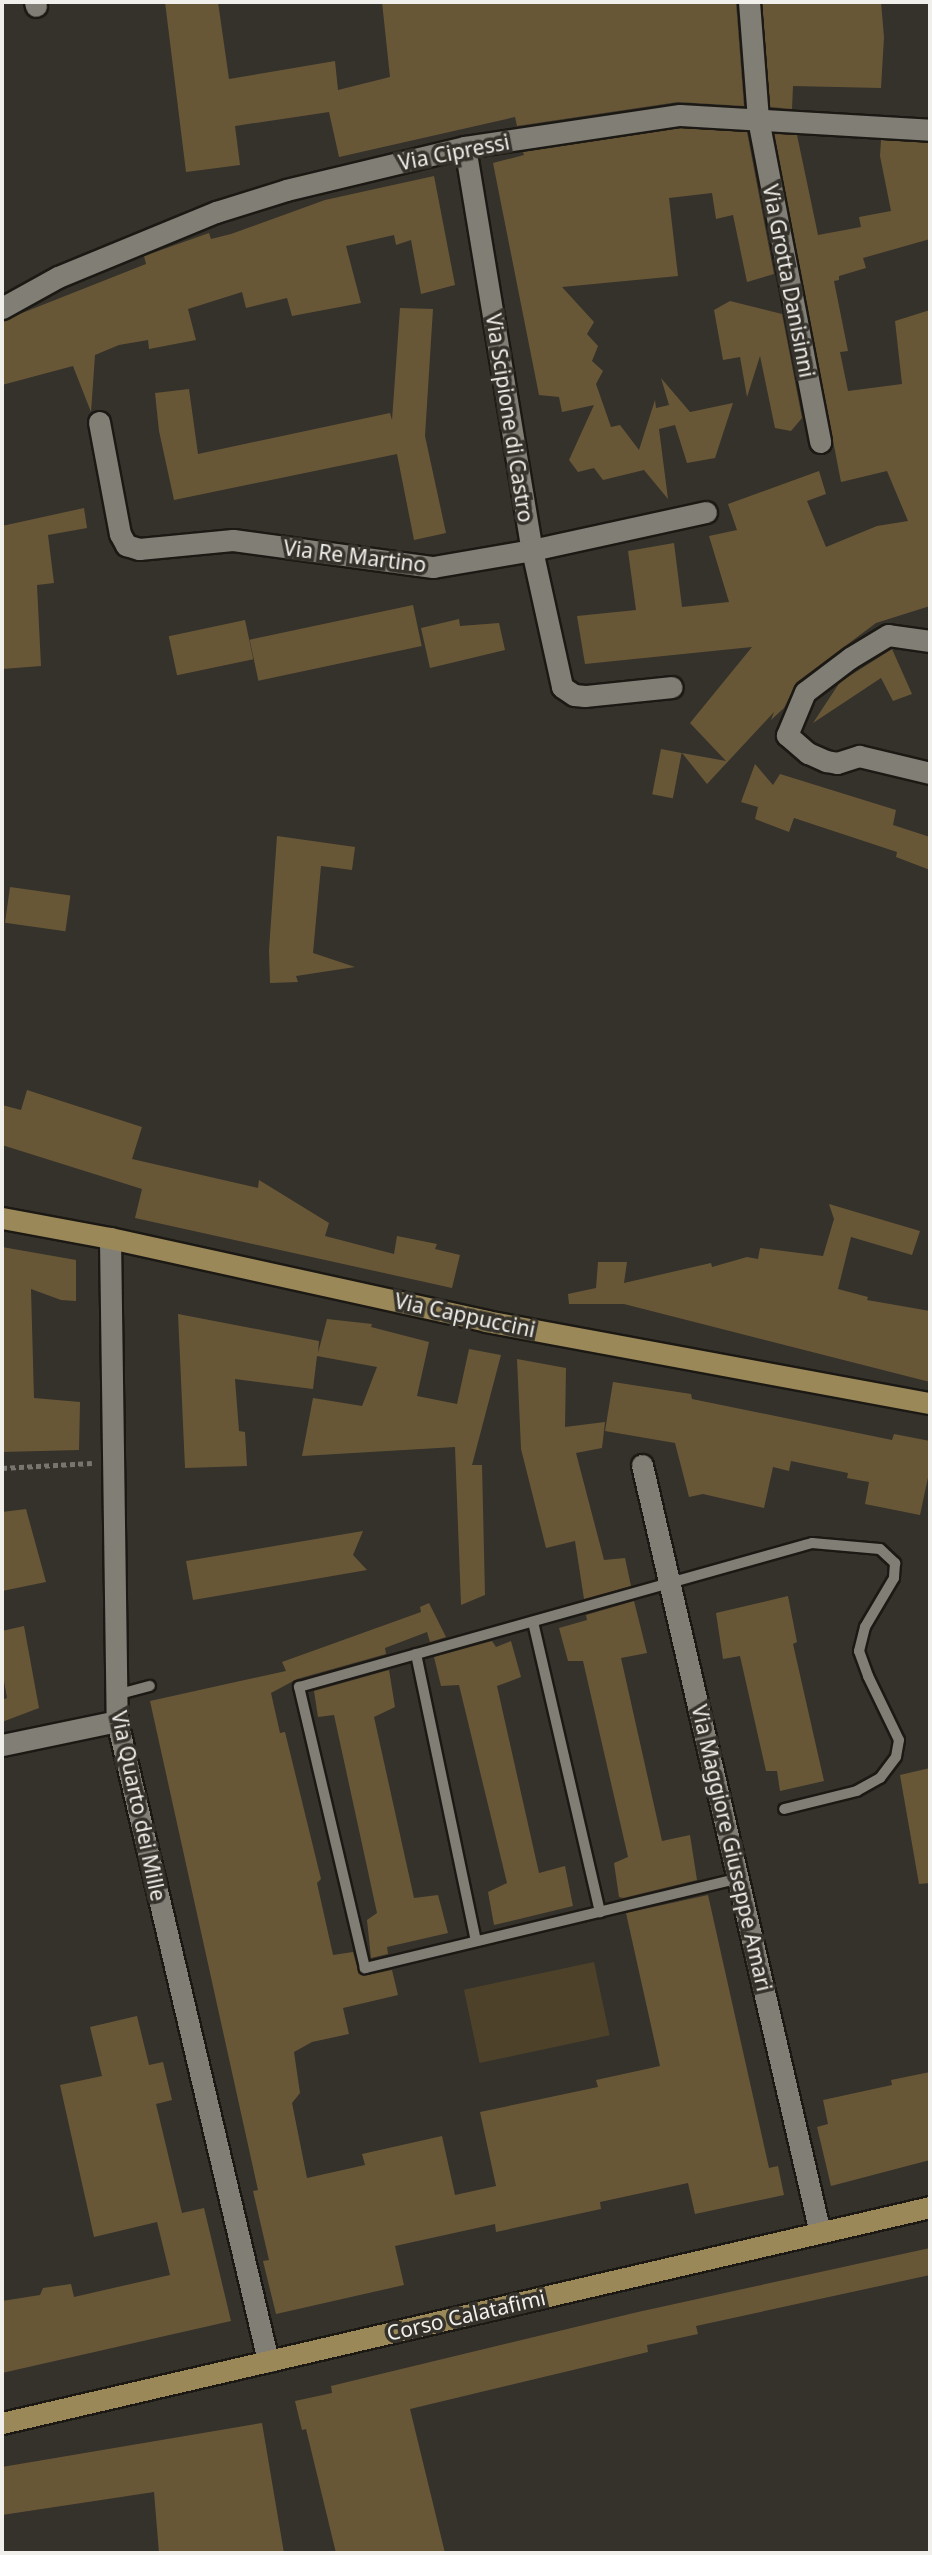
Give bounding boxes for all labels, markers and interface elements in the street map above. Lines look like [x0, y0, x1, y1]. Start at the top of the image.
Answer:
street label: Via Cipressi [396, 129, 512, 175]
street label: Via Grotta Danisinni [758, 182, 820, 380]
street label: Via Scipione di Castro [481, 312, 539, 524]
street label: Via Re Martino [282, 535, 428, 577]
street label: Via Cappuccini [392, 1288, 538, 1342]
street label: Via Maggiore Giuseppe Amari [687, 1702, 777, 1994]
street label: Via Quarto dei Mille [107, 1709, 171, 1903]
street label: Corso Calatafimi [384, 2284, 548, 2346]

